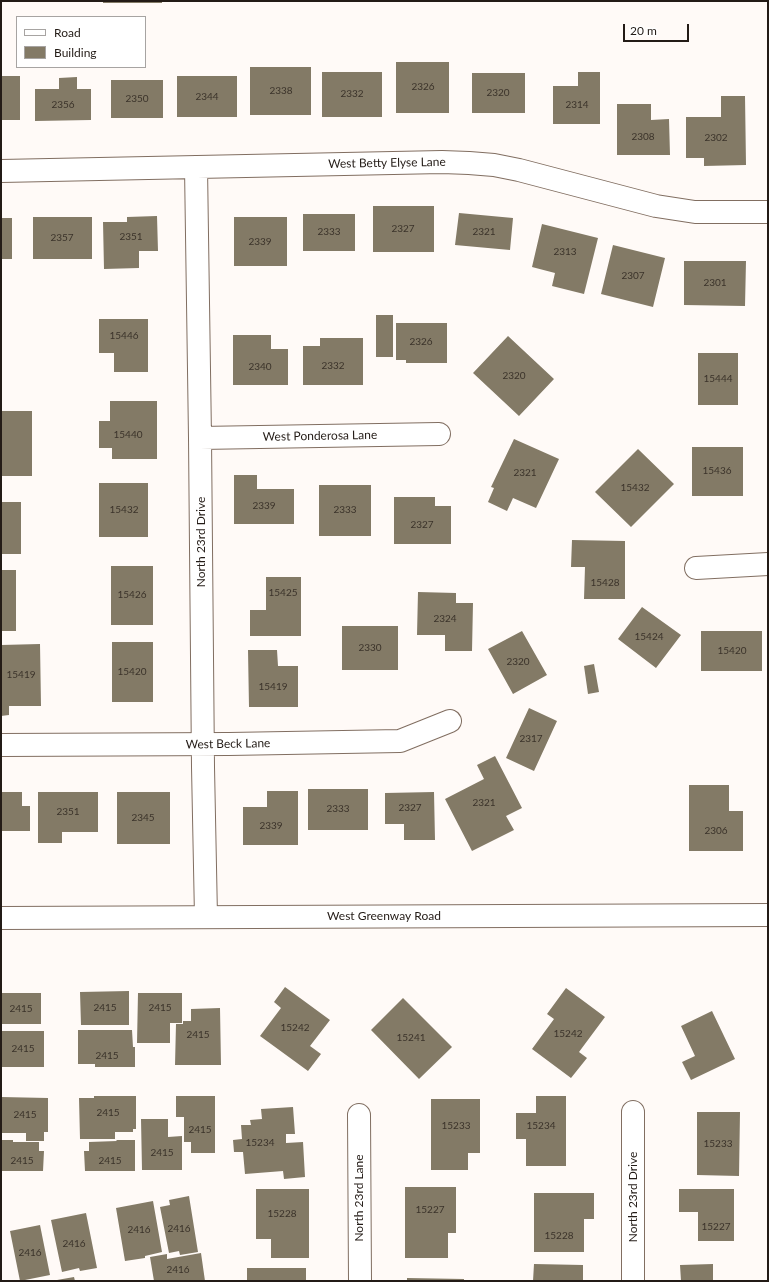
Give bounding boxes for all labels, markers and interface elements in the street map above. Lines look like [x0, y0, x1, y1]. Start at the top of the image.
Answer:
legend [16, 16, 146, 68]
scale bar [625, 16, 691, 42]
text: 20 m [630, 23, 657, 38]
text: Road [54, 25, 81, 40]
text: Building [54, 45, 97, 60]
house number: 2326 [411, 81, 435, 93]
house number: 2338 [269, 85, 293, 97]
house number: 2320 [486, 87, 510, 99]
house number: 2332 [340, 88, 364, 100]
house number: 2344 [195, 91, 219, 103]
house number: 2350 [125, 93, 149, 105]
house number: 2356 [51, 99, 75, 111]
house number: 2314 [565, 99, 589, 111]
house number: 2308 [631, 131, 655, 143]
house number: 2302 [704, 132, 728, 144]
street label: West Betty Elyse Lane [328, 155, 446, 171]
house number: 2327 [391, 223, 415, 235]
house number: 2333 [317, 226, 341, 238]
house number: 2321 [472, 226, 496, 238]
house number: 2351 [119, 231, 143, 243]
house number: 2357 [50, 232, 74, 244]
house number: 2339 [248, 236, 272, 248]
house number: 2313 [553, 246, 577, 258]
house number: 2307 [621, 270, 645, 282]
house number: 2301 [703, 277, 727, 289]
house number: 15446 [110, 330, 138, 342]
house number: 2326 [409, 336, 433, 348]
house number: 2332 [321, 360, 345, 372]
house number: 2340 [248, 361, 272, 373]
house number: 2320 [502, 370, 526, 382]
house number: 15444 [704, 373, 732, 385]
street label: West Ponderosa Lane [263, 428, 377, 444]
house number: 15440 [114, 429, 142, 441]
house number: 15436 [703, 465, 731, 477]
house number: 2321 [513, 467, 537, 479]
house number: 15432 [621, 482, 649, 494]
street label: North 23rd Drive [194, 497, 208, 587]
house number: 2339 [252, 500, 276, 512]
house number: 15432 [110, 504, 138, 516]
house number: 2333 [333, 504, 357, 516]
house number: 2327 [410, 519, 434, 531]
house number: 15428 [591, 577, 619, 589]
house number: 15425 [269, 587, 297, 599]
house number: 15426 [118, 589, 146, 601]
house number: 2324 [433, 613, 457, 625]
house number: 15424 [635, 631, 663, 643]
house number: 2330 [358, 642, 382, 654]
house number: 15420 [718, 645, 746, 657]
house number: 2320 [506, 656, 530, 668]
house number: 15420 [118, 666, 146, 678]
house number: 15419 [7, 669, 35, 681]
house number: 15419 [259, 681, 287, 693]
house number: 2317 [519, 733, 543, 745]
street label: West Beck Lane [186, 736, 270, 752]
house number: 2321 [472, 797, 496, 809]
house number: 2327 [398, 802, 422, 814]
house number: 2333 [326, 803, 350, 815]
house number: 2351 [56, 806, 80, 818]
house number: 2345 [131, 812, 155, 824]
house number: 2339 [259, 820, 283, 832]
house number: 2306 [704, 825, 728, 837]
street label: West Greenway Road [327, 909, 441, 923]
house number: 2415 [93, 1002, 117, 1014]
house number: 2415 [148, 1002, 172, 1014]
house number: 2415 [9, 1003, 33, 1015]
house number: 15242 [281, 1022, 309, 1034]
house number: 15242 [554, 1028, 582, 1040]
house number: 2415 [186, 1029, 210, 1041]
house number: 15241 [397, 1032, 425, 1044]
house number: 2415 [11, 1043, 35, 1055]
house number: 2415 [95, 1050, 119, 1062]
house number: 2415 [96, 1107, 120, 1119]
house number: 2415 [13, 1109, 37, 1121]
house number: 15233 [442, 1120, 470, 1132]
house number: 15234 [527, 1120, 555, 1132]
house number: 2415 [188, 1124, 212, 1136]
house number: 15234 [246, 1137, 274, 1149]
house number: 15233 [704, 1138, 732, 1150]
house number: 2415 [150, 1147, 174, 1159]
street label: North 23rd Drive [626, 1152, 640, 1242]
street label: North 23rd Lane [352, 1154, 366, 1242]
house number: 2415 [10, 1155, 34, 1167]
house number: 2415 [98, 1155, 122, 1167]
house number: 15227 [416, 1204, 444, 1216]
house number: 15228 [268, 1208, 296, 1220]
house number: 15227 [702, 1221, 730, 1233]
house number: 2416 [167, 1223, 191, 1235]
house number: 2416 [127, 1224, 151, 1236]
house number: 15228 [545, 1230, 573, 1242]
house number: 2416 [62, 1238, 86, 1250]
house number: 2416 [18, 1247, 42, 1259]
house number: 2416 [166, 1264, 190, 1276]

